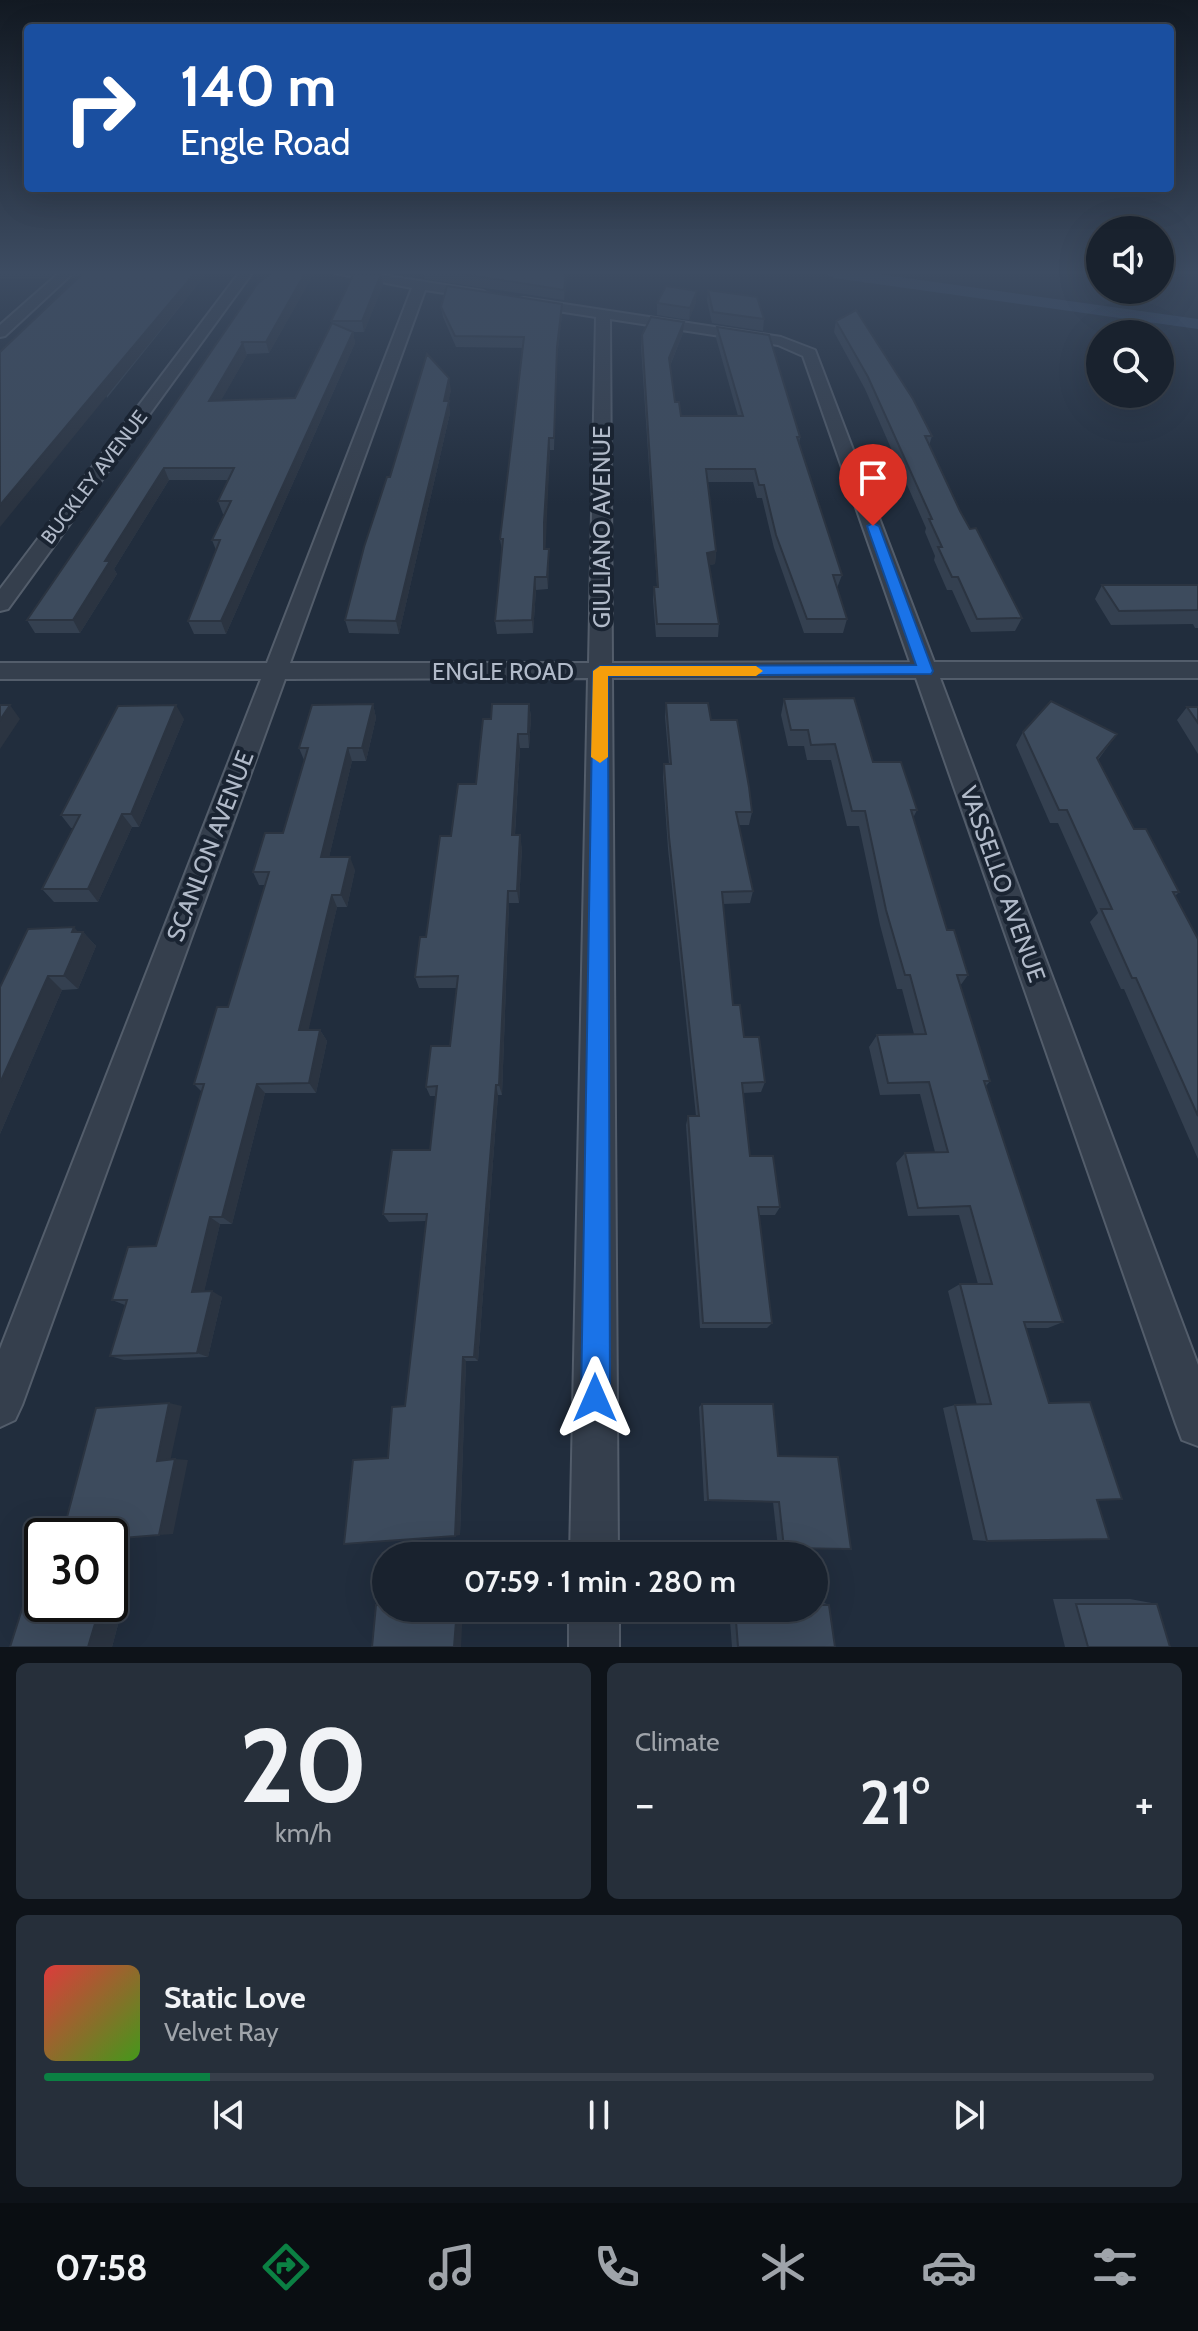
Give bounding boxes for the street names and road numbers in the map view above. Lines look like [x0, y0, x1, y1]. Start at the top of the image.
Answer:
street label: BUCKLEY AVENUE [36, 405, 152, 549]
street label: GIULIANO AVENUE [587, 426, 616, 628]
street label: ENGLE ROAD [432, 657, 574, 686]
street label: SCANLON AVENUE [160, 747, 260, 945]
street label: VASSELLO AVENUE [954, 782, 1052, 986]

